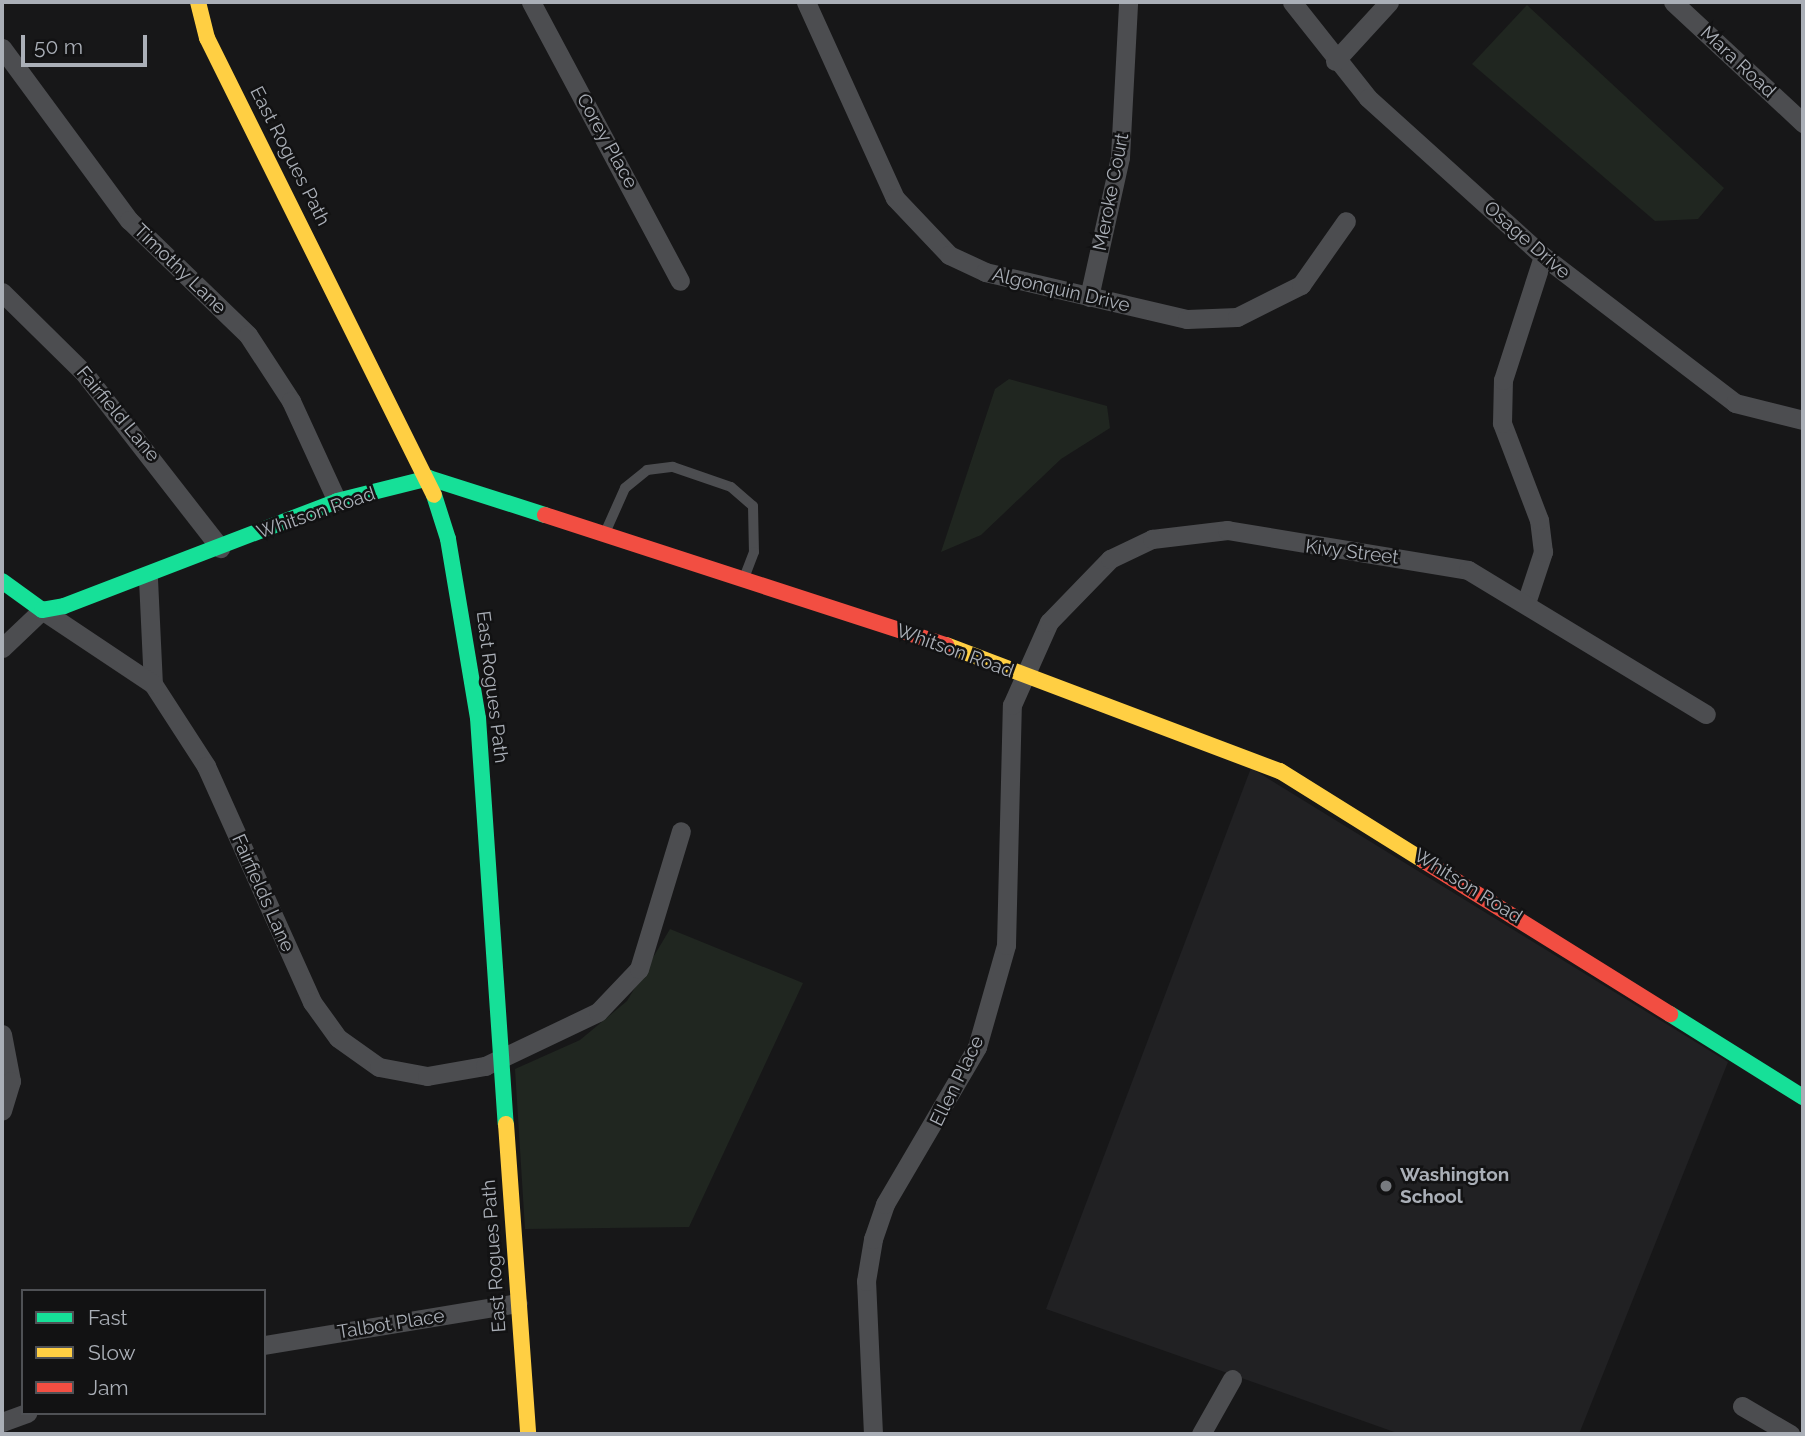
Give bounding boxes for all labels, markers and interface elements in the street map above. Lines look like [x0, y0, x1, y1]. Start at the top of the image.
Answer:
scale bar [24, 21, 150, 65]
street label: Mara Road [1696, 21, 1780, 103]
text: 50 m [34, 34, 83, 59]
street label: East Rogues Path [245, 83, 335, 229]
street label: Corey Place [571, 89, 643, 193]
street label: Meroke Court [1088, 131, 1134, 253]
street label: Osage Drive [1479, 196, 1575, 284]
street label: Timothy Lane [129, 219, 231, 319]
street label: Algonquin Drive [990, 263, 1132, 317]
street label: Fairfield Lane [72, 362, 164, 466]
street label: Whitson Road [254, 482, 378, 544]
street label: Kivy Street [1304, 535, 1400, 569]
street label: East Rogues Path [471, 610, 513, 764]
street label: Whitson Road [893, 619, 1017, 683]
street label: Fairfields Lane [227, 831, 299, 955]
street label: Whitson Road [1410, 844, 1526, 928]
street label: Ellen Place [925, 1032, 989, 1130]
place label: Washington School [1400, 1164, 1509, 1208]
marker: Washington School [1378, 1178, 1394, 1194]
street label: East Rogues Path [477, 1179, 511, 1333]
legend [21, 1289, 266, 1415]
street label: Talbot Place [336, 1304, 446, 1344]
text: Fast [88, 1305, 128, 1330]
text: Slow [88, 1340, 136, 1365]
text: Jam [88, 1375, 129, 1400]

